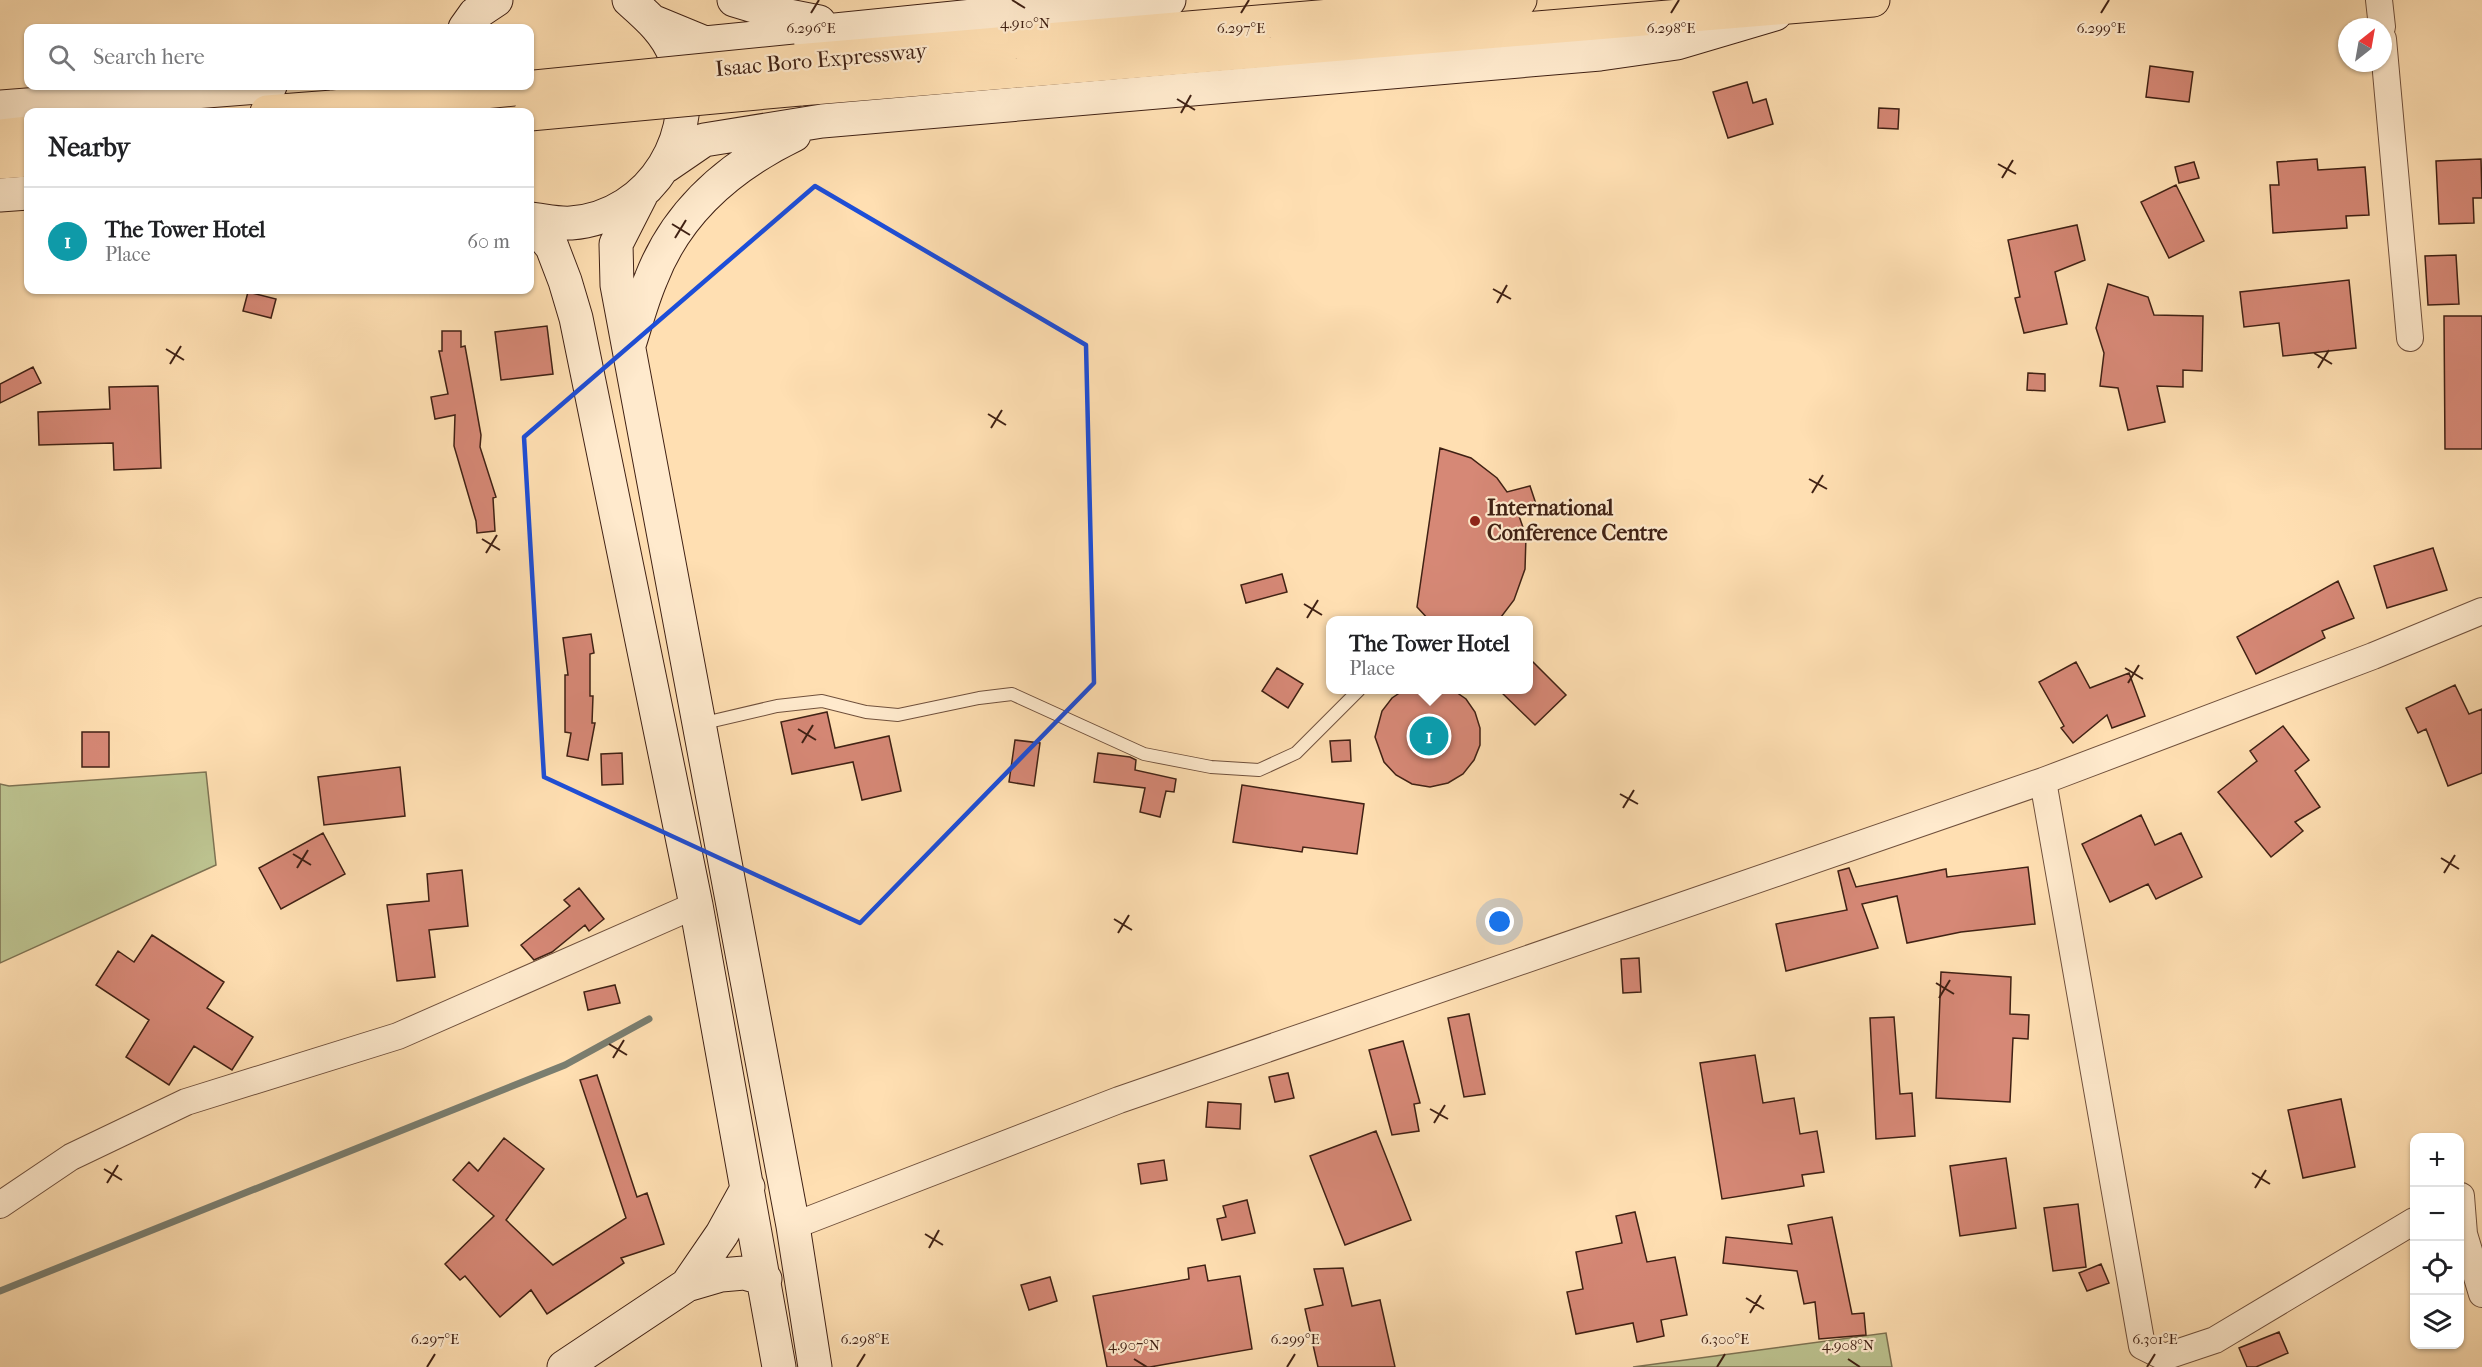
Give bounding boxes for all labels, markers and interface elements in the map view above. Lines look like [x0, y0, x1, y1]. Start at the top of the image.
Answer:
text: 4.910°N [1000, 14, 1051, 32]
north arrow [2338, 18, 2392, 72]
text: 6.296°E [786, 19, 836, 37]
text: 6.297°E [1217, 19, 1265, 37]
text: 6.298°E [1647, 19, 1695, 37]
text: 6.299°E [2076, 19, 2126, 37]
search box [24, 24, 534, 90]
street label: Isaac Boro Expressway [714, 38, 929, 82]
icon: search [45, 41, 78, 74]
text: Search here [93, 44, 205, 70]
text: Nearby [48, 132, 130, 163]
text: The Tower Hotel [105, 217, 265, 243]
text: 1 [64, 230, 71, 253]
text: 60 m [467, 230, 510, 253]
text: Place [105, 243, 151, 266]
place label: International Conference Centre [1487, 495, 1668, 546]
marker: International Conference Centre [1468, 514, 1482, 528]
popup [1326, 616, 1533, 694]
text: The Tower Hotel [1349, 631, 1510, 657]
text: Place [1349, 657, 1395, 680]
pin: 1 [1410, 714, 1448, 758]
your location [1485, 907, 1514, 936]
map controls [2410, 1133, 2464, 1349]
button: + [2410, 1133, 2464, 1187]
button: − [2410, 1187, 2464, 1241]
button: locate [2410, 1241, 2464, 1295]
button: layers [2410, 1295, 2464, 1349]
text: 6.297°E [411, 1330, 459, 1348]
text: 6.298°E [841, 1330, 889, 1348]
text: 6.299°E [1270, 1330, 1320, 1348]
text: 6.300°E [1701, 1330, 1749, 1348]
text: 6.301°E [2132, 1330, 2178, 1348]
text: 4.907°N [1108, 1336, 1161, 1354]
text: 4.908°N [1822, 1336, 1875, 1354]

